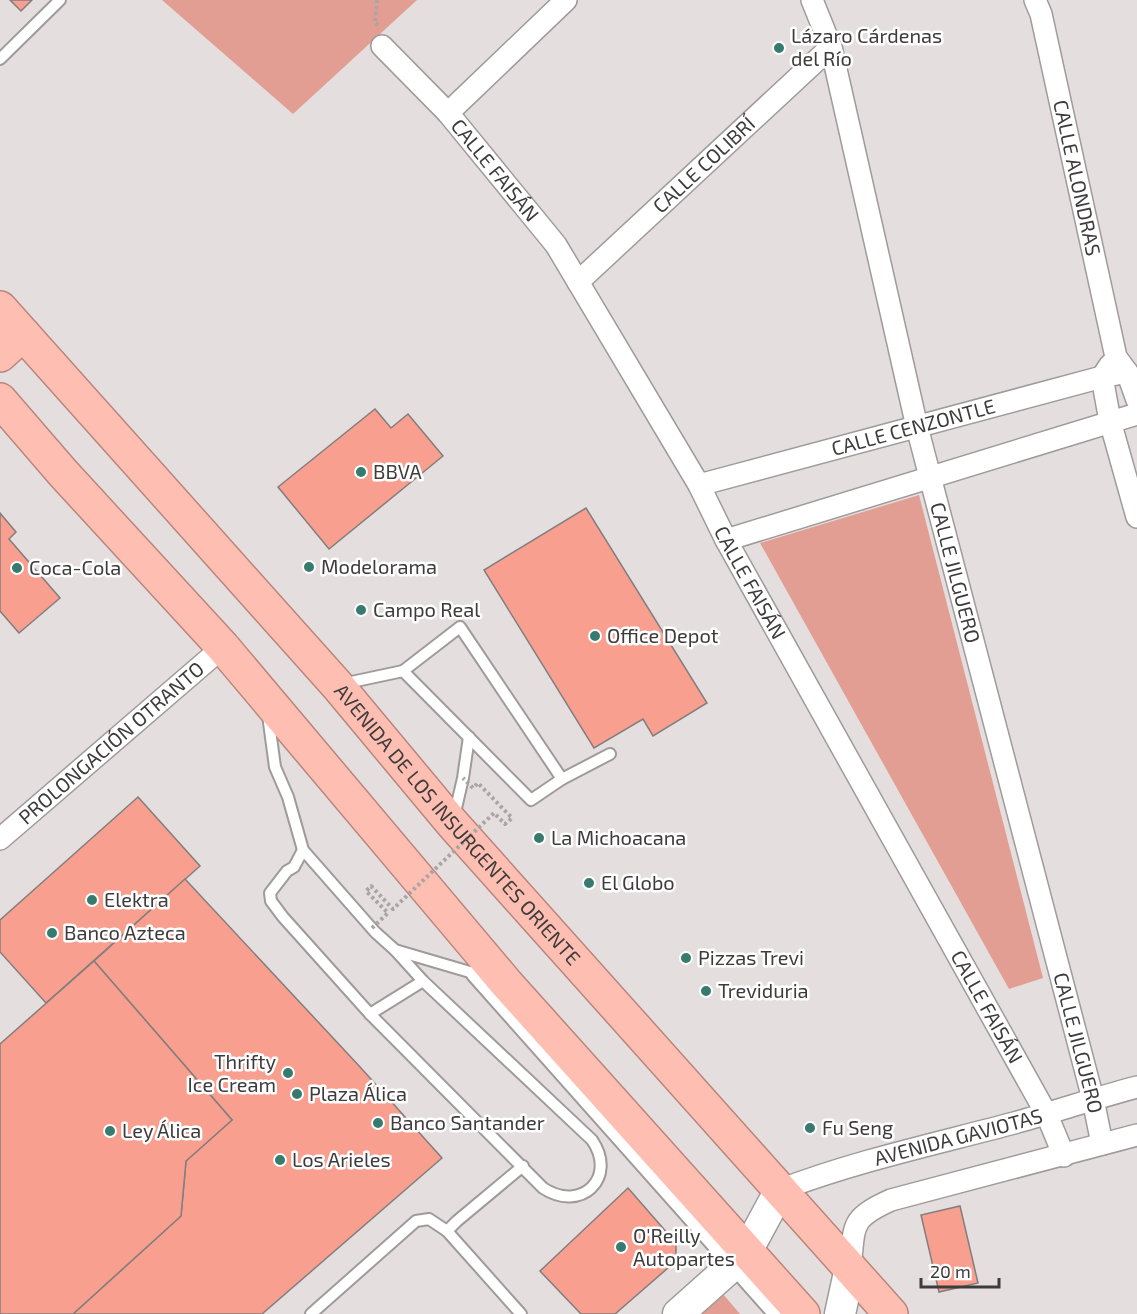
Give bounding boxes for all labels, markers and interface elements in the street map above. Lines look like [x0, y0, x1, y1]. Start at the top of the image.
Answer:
place label: Lázaro Cárdenas del Río [791, 23, 942, 70]
marker: Lázaro Cárdenas del Río [772, 41, 786, 55]
street label: CALLE ALONDRAS [1049, 98, 1107, 258]
street label: CALLE COLIBRÍ [647, 111, 760, 217]
street label: CALLE FAISÁN [447, 113, 545, 226]
street label: CALLE CENZONTLE [829, 393, 998, 460]
place label: BBVA [373, 459, 422, 483]
marker: BBVA [354, 465, 368, 479]
street label: CALLE JILGUERO [926, 500, 986, 645]
street label: CALLE FAISÁN [710, 522, 792, 643]
place label: Modelorama [321, 554, 437, 578]
place label: Coca-Cola [29, 555, 121, 579]
marker: Modelorama [302, 560, 316, 574]
marker: Coca-Cola [10, 561, 24, 575]
place label: Campo Real [373, 597, 480, 621]
marker: Campo Real [354, 603, 368, 617]
place label: Office Depot [607, 623, 719, 647]
marker: Office Depot [588, 629, 602, 643]
street label: PROLONGACIÓN OTRANTO [13, 656, 208, 829]
street label: AVENIDA DE LOS INSURGENTES ORIENTE [330, 678, 586, 970]
place label: La Michoacana [551, 825, 686, 849]
marker: La Michoacana [532, 831, 546, 845]
place label: El Globo [601, 870, 675, 894]
marker: El Globo [582, 876, 596, 890]
place label: Elektra [104, 887, 169, 911]
marker: Elektra [85, 893, 99, 907]
place label: Banco Azteca [64, 920, 186, 944]
marker: Banco Azteca [45, 926, 59, 940]
place label: Pizzas Trevi [698, 945, 804, 969]
street label: CALLE FAISÁN [947, 946, 1029, 1067]
marker: Pizzas Trevi [679, 951, 693, 965]
street label: CALLE JILGUERO [1049, 970, 1109, 1115]
place label: Treviduria [718, 978, 809, 1002]
marker: Treviduria [699, 984, 713, 998]
place label: Thrifty Ice Cream [188, 1049, 276, 1096]
marker: Thrifty Ice Cream [281, 1066, 295, 1080]
place label: Plaza Álica [309, 1081, 407, 1105]
marker: Plaza Álica [290, 1087, 304, 1101]
street label: AVENIDA GAVIOTAS [871, 1103, 1045, 1170]
place label: Banco Santander [390, 1110, 545, 1134]
place label: Fu Seng [822, 1115, 893, 1139]
marker: Banco Santander [371, 1116, 385, 1130]
place label: Ley Álica [122, 1118, 201, 1142]
marker: Fu Seng [803, 1121, 817, 1135]
marker: Ley Álica [103, 1124, 117, 1138]
place label: Los Arieles [292, 1147, 391, 1171]
marker: Los Arieles [273, 1153, 287, 1167]
place label: O'Reilly Autopartes [633, 1223, 735, 1270]
marker: O'Reilly Autopartes [614, 1240, 628, 1254]
scale bar [921, 1251, 999, 1289]
text: 20 m [930, 1260, 971, 1282]

